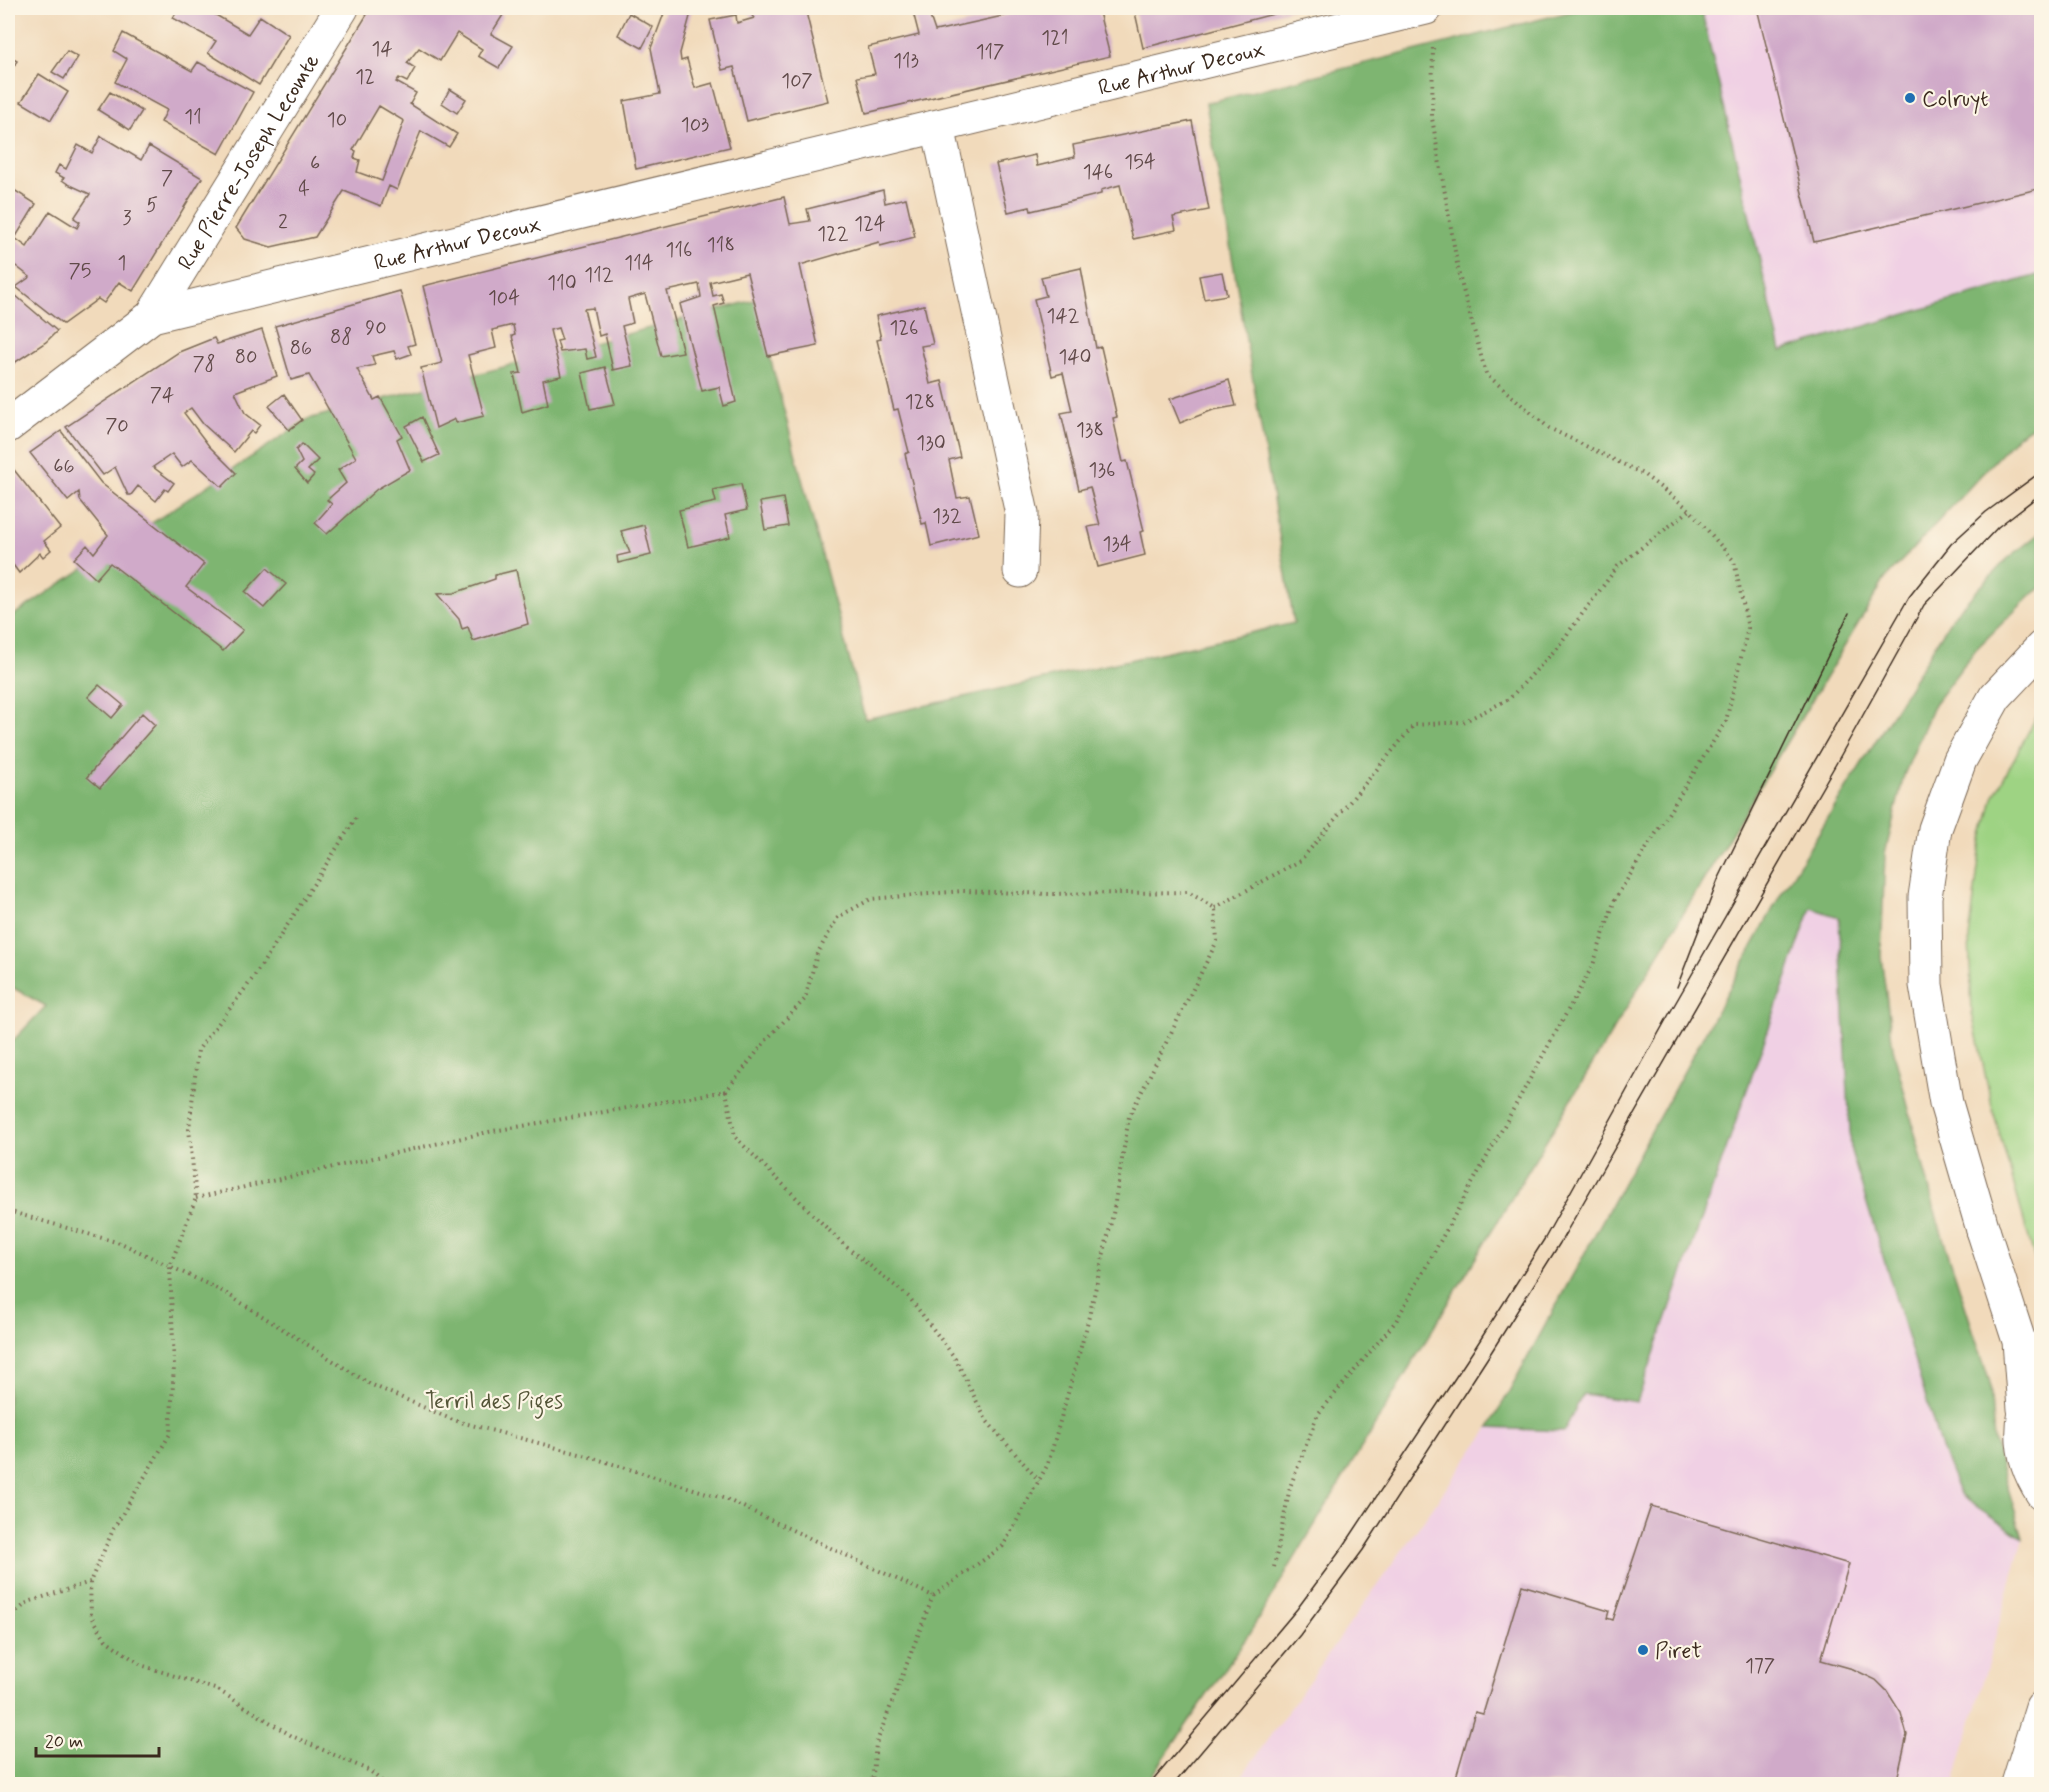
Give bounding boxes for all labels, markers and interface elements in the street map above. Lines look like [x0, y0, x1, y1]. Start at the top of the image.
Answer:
house number: 121 [1041, 25, 1069, 52]
street label: Rue Arthur Decoux [1096, 35, 1268, 103]
house number: 14 [371, 36, 393, 63]
house number: 117 [976, 39, 1004, 66]
house number: 113 [893, 48, 919, 75]
street label: Rue Pierre-Joseph Lecomte [172, 49, 327, 275]
house number: 12 [355, 64, 375, 91]
house number: 107 [781, 68, 813, 95]
place label: Colruyt [1922, 86, 1989, 114]
marker: Colruyt [1903, 91, 1917, 105]
house number: 11 [184, 104, 202, 131]
house number: 10 [327, 107, 347, 134]
house number: 103 [681, 112, 709, 139]
house number: 154 [1124, 149, 1156, 176]
house number: 6 [310, 150, 320, 177]
house number: 146 [1083, 159, 1113, 186]
house number: 7 [161, 165, 173, 192]
house number: 4 [298, 176, 310, 203]
house number: 5 [146, 192, 158, 219]
house number: 3 [122, 205, 132, 232]
house number: 2 [278, 209, 288, 236]
street label: Rue Arthur Decoux [371, 210, 544, 278]
house number: 124 [854, 211, 886, 238]
house number: 122 [817, 221, 849, 248]
house number: 118 [707, 232, 735, 259]
house number: 116 [666, 237, 692, 264]
house number: 1 [118, 250, 126, 277]
house number: 114 [624, 250, 654, 277]
house number: 75 [69, 258, 91, 285]
house number: 112 [584, 262, 614, 289]
house number: 110 [547, 270, 577, 297]
house number: 104 [488, 285, 520, 312]
house number: 142 [1047, 303, 1080, 330]
house number: 90 [365, 315, 387, 342]
house number: 126 [890, 315, 918, 342]
house number: 88 [330, 324, 352, 351]
house number: 86 [290, 335, 312, 362]
house number: 80 [235, 344, 257, 371]
house number: 140 [1058, 344, 1092, 371]
house number: 78 [192, 351, 216, 378]
house number: 74 [150, 382, 174, 409]
house number: 128 [905, 389, 935, 416]
house number: 70 [105, 413, 129, 440]
house number: 138 [1076, 417, 1104, 444]
house number: 130 [916, 430, 946, 457]
house number: 66 [53, 453, 75, 480]
house number: 136 [1089, 457, 1115, 484]
house number: 132 [932, 503, 962, 530]
house number: 134 [1102, 531, 1132, 558]
park label: Terril des Piges [425, 1388, 563, 1419]
place label: Piret [1655, 1638, 1702, 1666]
marker: Piret [1636, 1643, 1650, 1657]
house number: 177 [1745, 1653, 1775, 1680]
scale bar [36, 1720, 159, 1758]
text: 20 m [45, 1730, 83, 1754]

